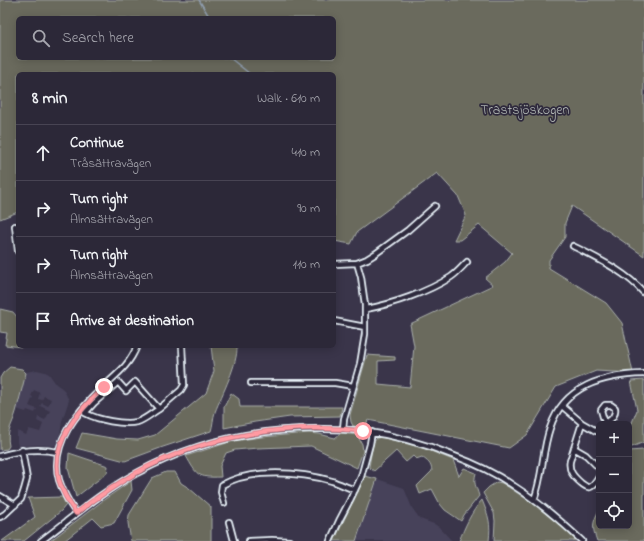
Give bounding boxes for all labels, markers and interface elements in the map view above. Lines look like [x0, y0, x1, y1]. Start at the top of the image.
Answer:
search box [16, 16, 336, 60]
icon: search [30, 27, 52, 49]
text: Search here [62, 27, 134, 49]
text: 8 min [32, 86, 67, 111]
text: Walk · 610 m [257, 89, 320, 108]
park label: Trastsjöskogen [481, 100, 570, 122]
text: Continue [70, 132, 124, 154]
icon: ahead [32, 142, 54, 164]
text: 410 m [292, 143, 320, 162]
text: Tråsättravägen [70, 154, 151, 173]
text: Turn right [70, 188, 128, 210]
icon: right [32, 198, 54, 220]
text: 90 m [297, 199, 320, 218]
text: Almsättravägen [70, 210, 153, 229]
text: Turn right [70, 244, 128, 266]
icon: right [32, 254, 54, 276]
text: 110 m [293, 255, 320, 274]
text: Almsättravägen [70, 266, 153, 285]
icon: arrive [32, 310, 54, 332]
text: Arrive at destination [70, 310, 194, 332]
route end [95, 378, 113, 396]
map controls [596, 421, 632, 529]
button: + [596, 421, 632, 457]
route start [354, 422, 372, 440]
button: − [596, 457, 632, 493]
button: locate [596, 493, 632, 529]

